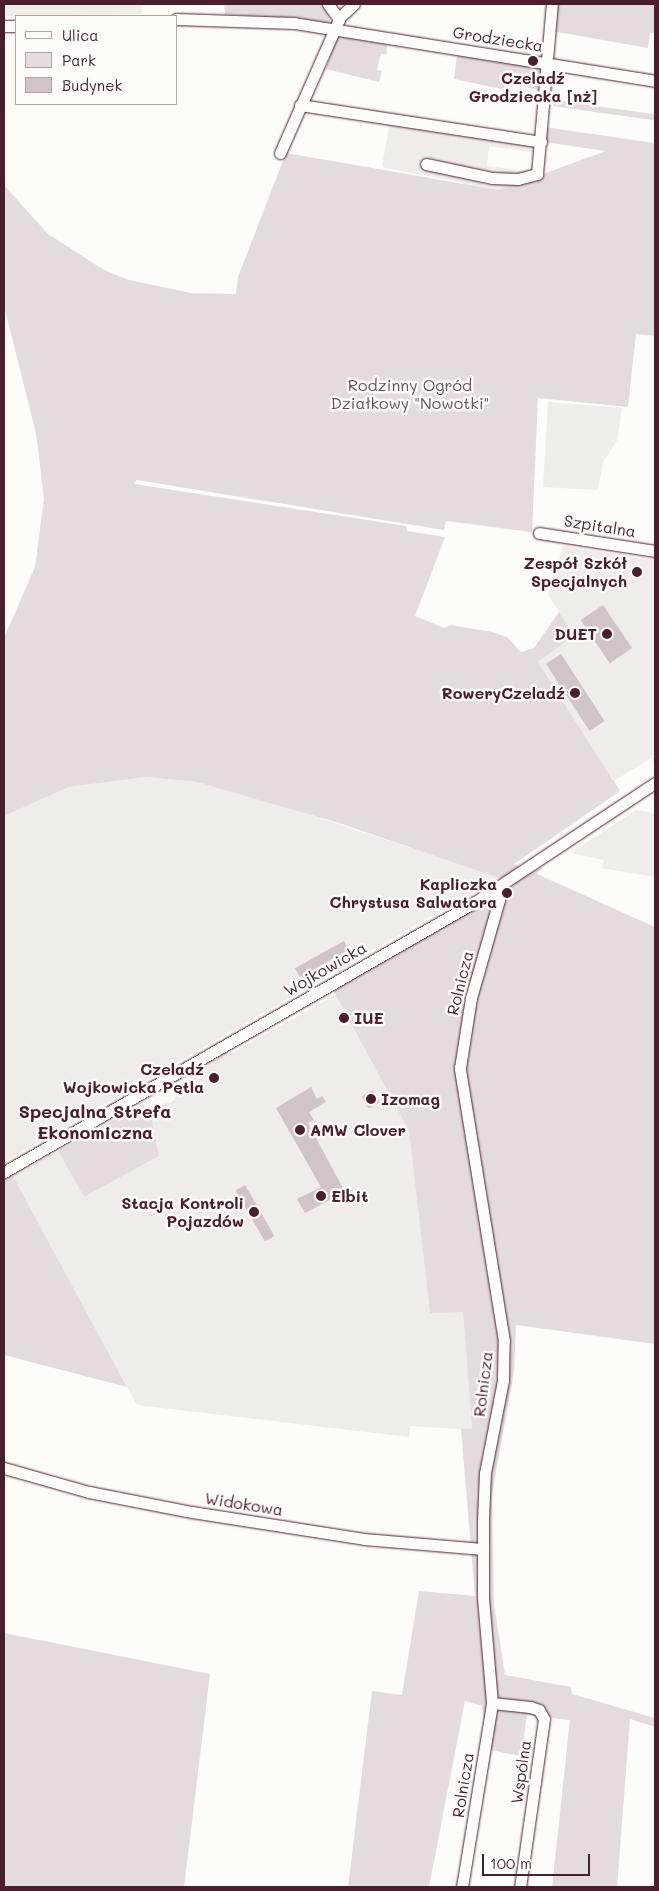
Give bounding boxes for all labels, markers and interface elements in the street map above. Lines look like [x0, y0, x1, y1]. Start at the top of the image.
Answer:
legend [15, 15, 178, 105]
street label: Grodziecka [452, 22, 544, 56]
text: Ulica [62, 25, 99, 45]
text: Park [62, 50, 96, 70]
marker: Czeladź Grodziecka [nż] [527, 55, 539, 67]
place label: Czeladź Grodziecka [nż] [469, 68, 597, 106]
text: Budynek [62, 75, 122, 95]
park label: Rodzinny Ogród Działkowy "Nowotki" [331, 375, 489, 413]
street label: Szpitalna [563, 511, 637, 541]
place label: Zespół Szkół Specjalnych [524, 553, 627, 591]
marker: Zespół Szkół Specjalnych [631, 566, 643, 578]
place label: DUET [555, 624, 597, 644]
marker: DUET [601, 628, 613, 640]
place label: RoweryCzeladź [442, 683, 565, 703]
marker: RoweryCzeladź [569, 687, 581, 699]
place label: Kapliczka Chrystusa Salwatora [330, 874, 497, 912]
marker: Kapliczka Chrystusa Salwatora [501, 887, 513, 899]
street label: Wojkowicka [280, 938, 370, 1000]
street label: Rolnicza [443, 949, 477, 1017]
place label: IUE [354, 1008, 384, 1028]
marker: IUE [338, 1012, 350, 1024]
place label: Czeladź Wojkowicka Pętla [63, 1059, 204, 1097]
marker: Czeladź Wojkowicka Pętla [208, 1072, 220, 1084]
place label: Izomag [381, 1089, 440, 1109]
marker: Izomag [365, 1093, 377, 1105]
district label: Specjalna Strefa Ekonomiczna [19, 1101, 171, 1144]
place label: AMW Clover [310, 1120, 406, 1140]
marker: AMW Clover [294, 1124, 306, 1136]
place label: Elbit [331, 1186, 368, 1206]
marker: Elbit [315, 1190, 327, 1202]
place label: Stacja Kontroli Pojazdów [122, 1193, 244, 1231]
marker: Stacja Kontroli Pojazdów [248, 1206, 260, 1218]
street label: Rolnicza [469, 1350, 497, 1418]
street label: Widokowa [204, 1488, 284, 1520]
street label: Wspólna [507, 1739, 535, 1805]
street label: Rolnicza [448, 1751, 478, 1819]
scale bar [484, 1844, 592, 1876]
text: 100 m [490, 1853, 532, 1873]

